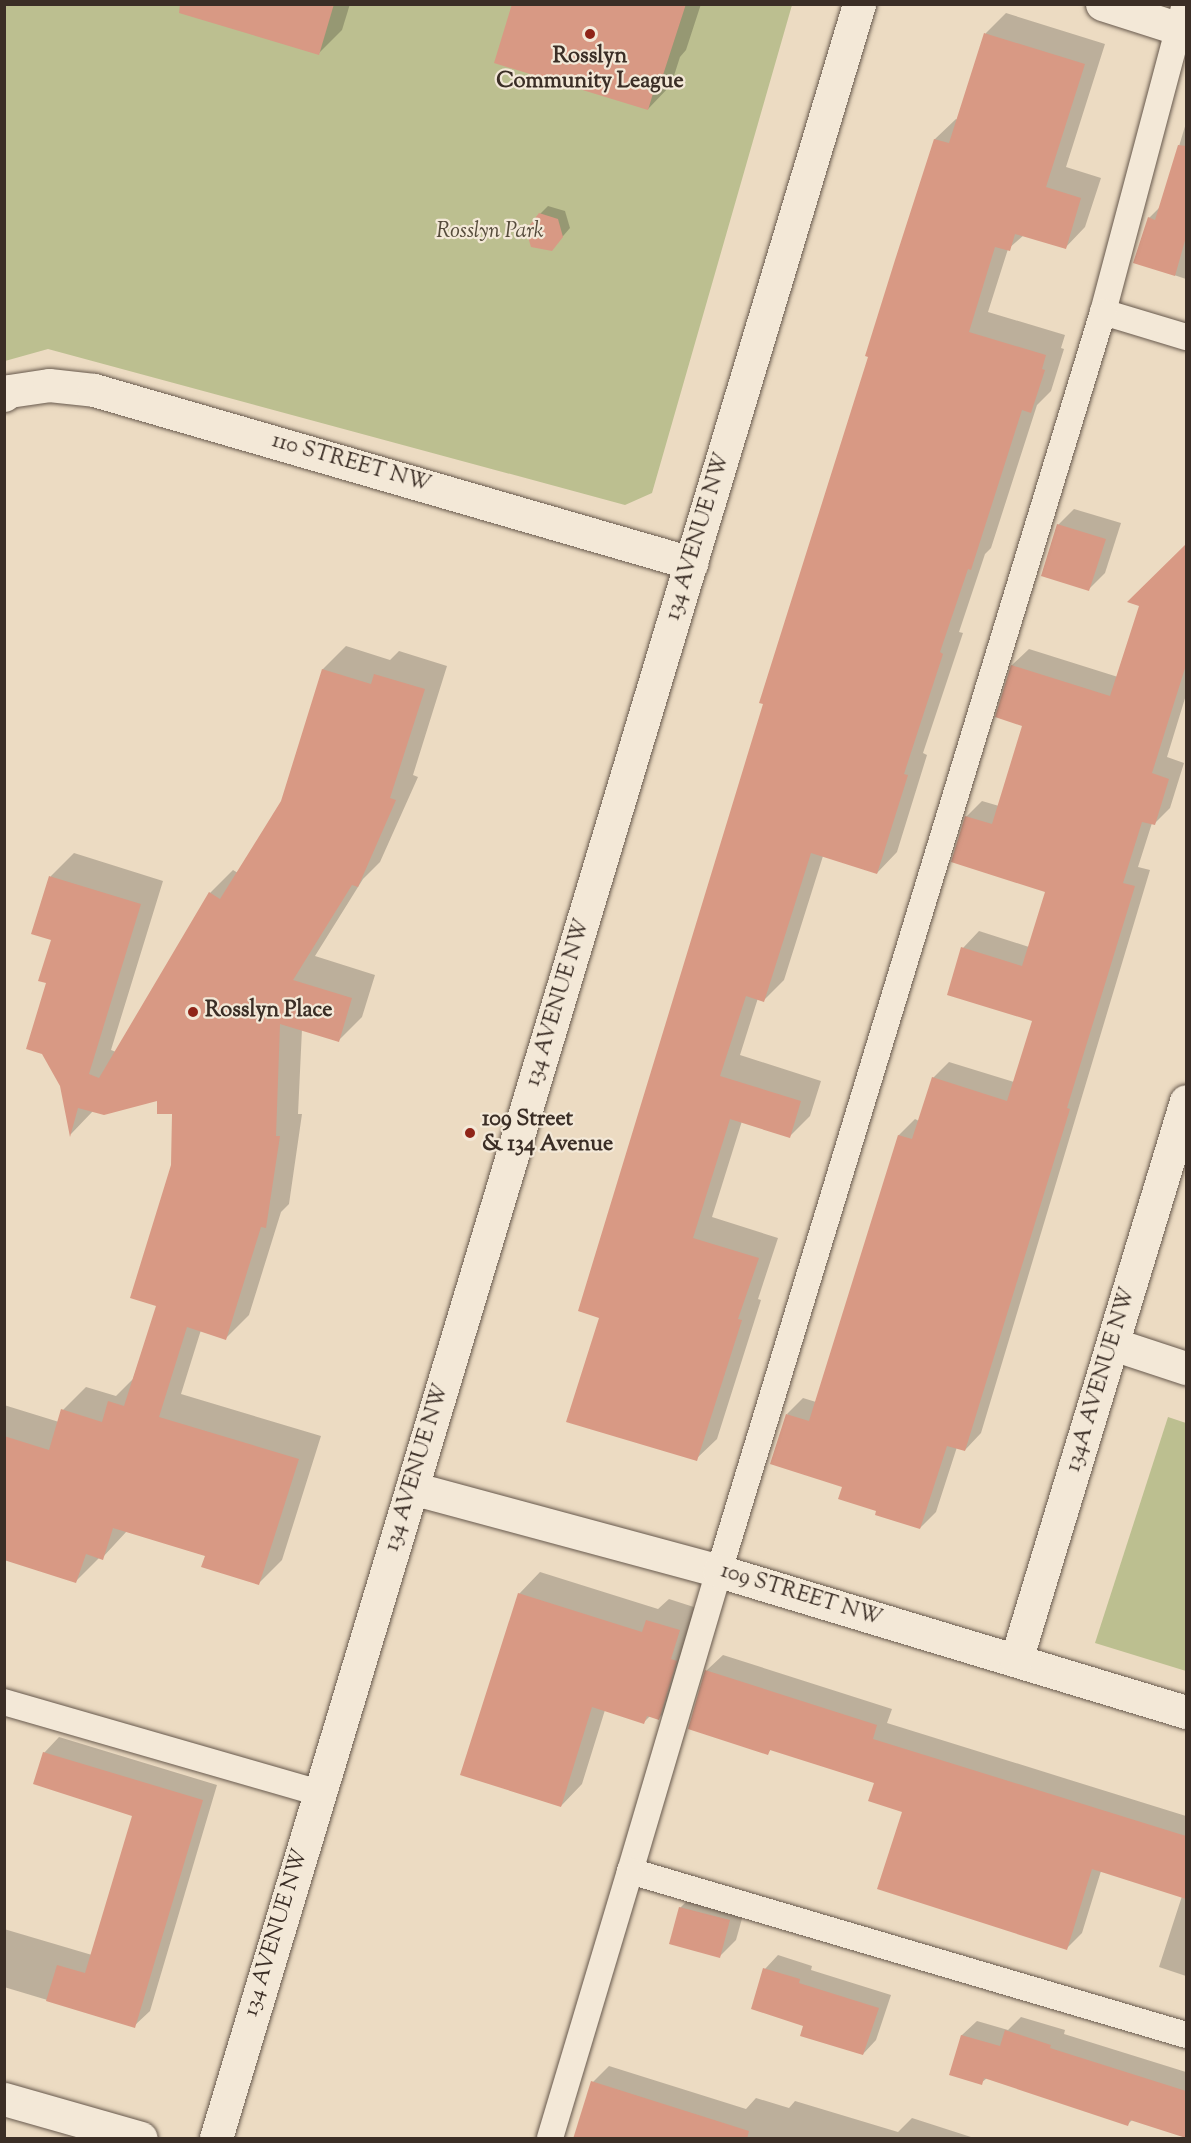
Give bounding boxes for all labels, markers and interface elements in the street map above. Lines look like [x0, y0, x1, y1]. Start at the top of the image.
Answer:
marker: Rosslyn Community League [583, 27, 597, 41]
place label: Rosslyn Community League [496, 44, 684, 96]
park label: Rosslyn Park [436, 220, 544, 246]
street label: 110 STREET NW [268, 429, 434, 499]
street label: 134 AVENUE NW [661, 450, 737, 624]
street label: 134 AVENUE NW [521, 916, 597, 1090]
place label: Rosslyn Place [205, 999, 333, 1025]
marker: Rosslyn Place [186, 1005, 200, 1019]
place label: 109 Street & 134 Avenue [482, 1107, 613, 1158]
marker: 109 Street & 134 Avenue [463, 1126, 477, 1140]
street label: 134A AVENUE NW [1061, 1285, 1143, 1475]
street label: 134 AVENUE NW [380, 1381, 456, 1555]
street label: 109 STREET NW [717, 1559, 885, 1633]
street label: 134 AVENUE NW [239, 1846, 315, 2020]

